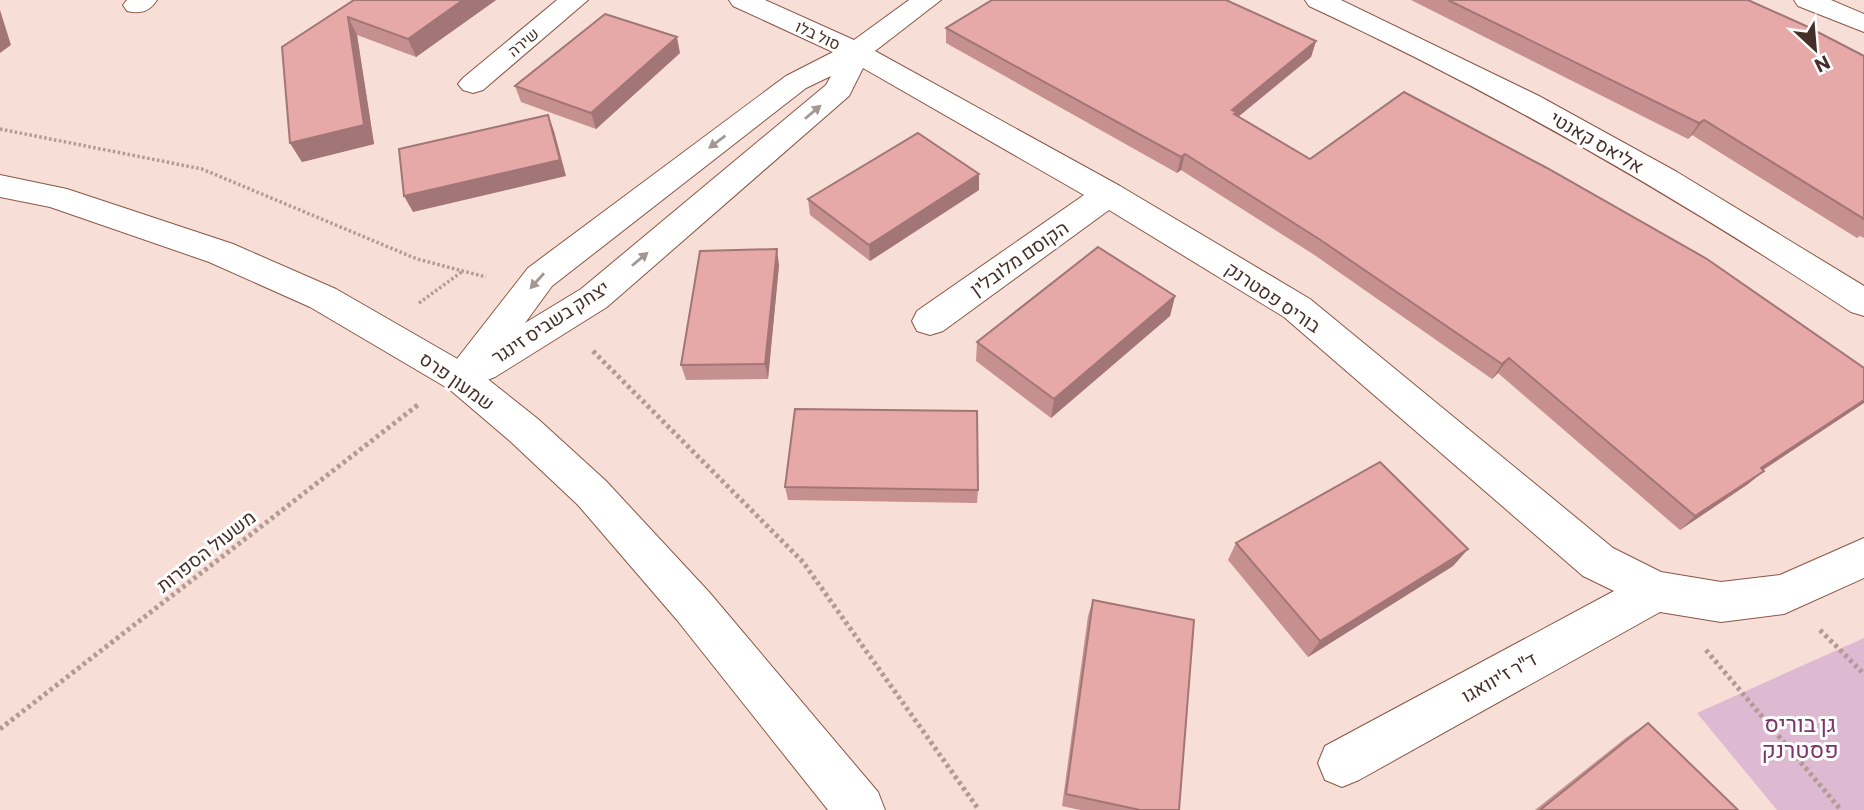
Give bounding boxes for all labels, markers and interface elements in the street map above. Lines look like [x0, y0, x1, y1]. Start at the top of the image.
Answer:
north arrow [1780, 14, 1850, 84]
street label: סול בלו [793, 16, 844, 53]
street label: שירה [503, 23, 542, 60]
text: N [1811, 51, 1834, 78]
one-way arrow [805, 105, 822, 120]
street label: אליאס קאנטי [1546, 106, 1648, 178]
one-way arrow [708, 135, 726, 149]
street label: הקוסם מלובלין [965, 215, 1072, 300]
one-way arrow [631, 252, 648, 267]
street label: בוריס פסטרנק [1221, 256, 1325, 337]
one-way arrow [530, 273, 545, 290]
street label: יצחק בשביס זינגר [487, 275, 613, 368]
street label: שמעון פרס [415, 346, 499, 415]
street label: משעול הספרות [152, 505, 260, 596]
street label: ד"ר ז'יוואגו [1457, 646, 1541, 707]
park label: גן בוריס פסטרנק [1761, 709, 1839, 763]

